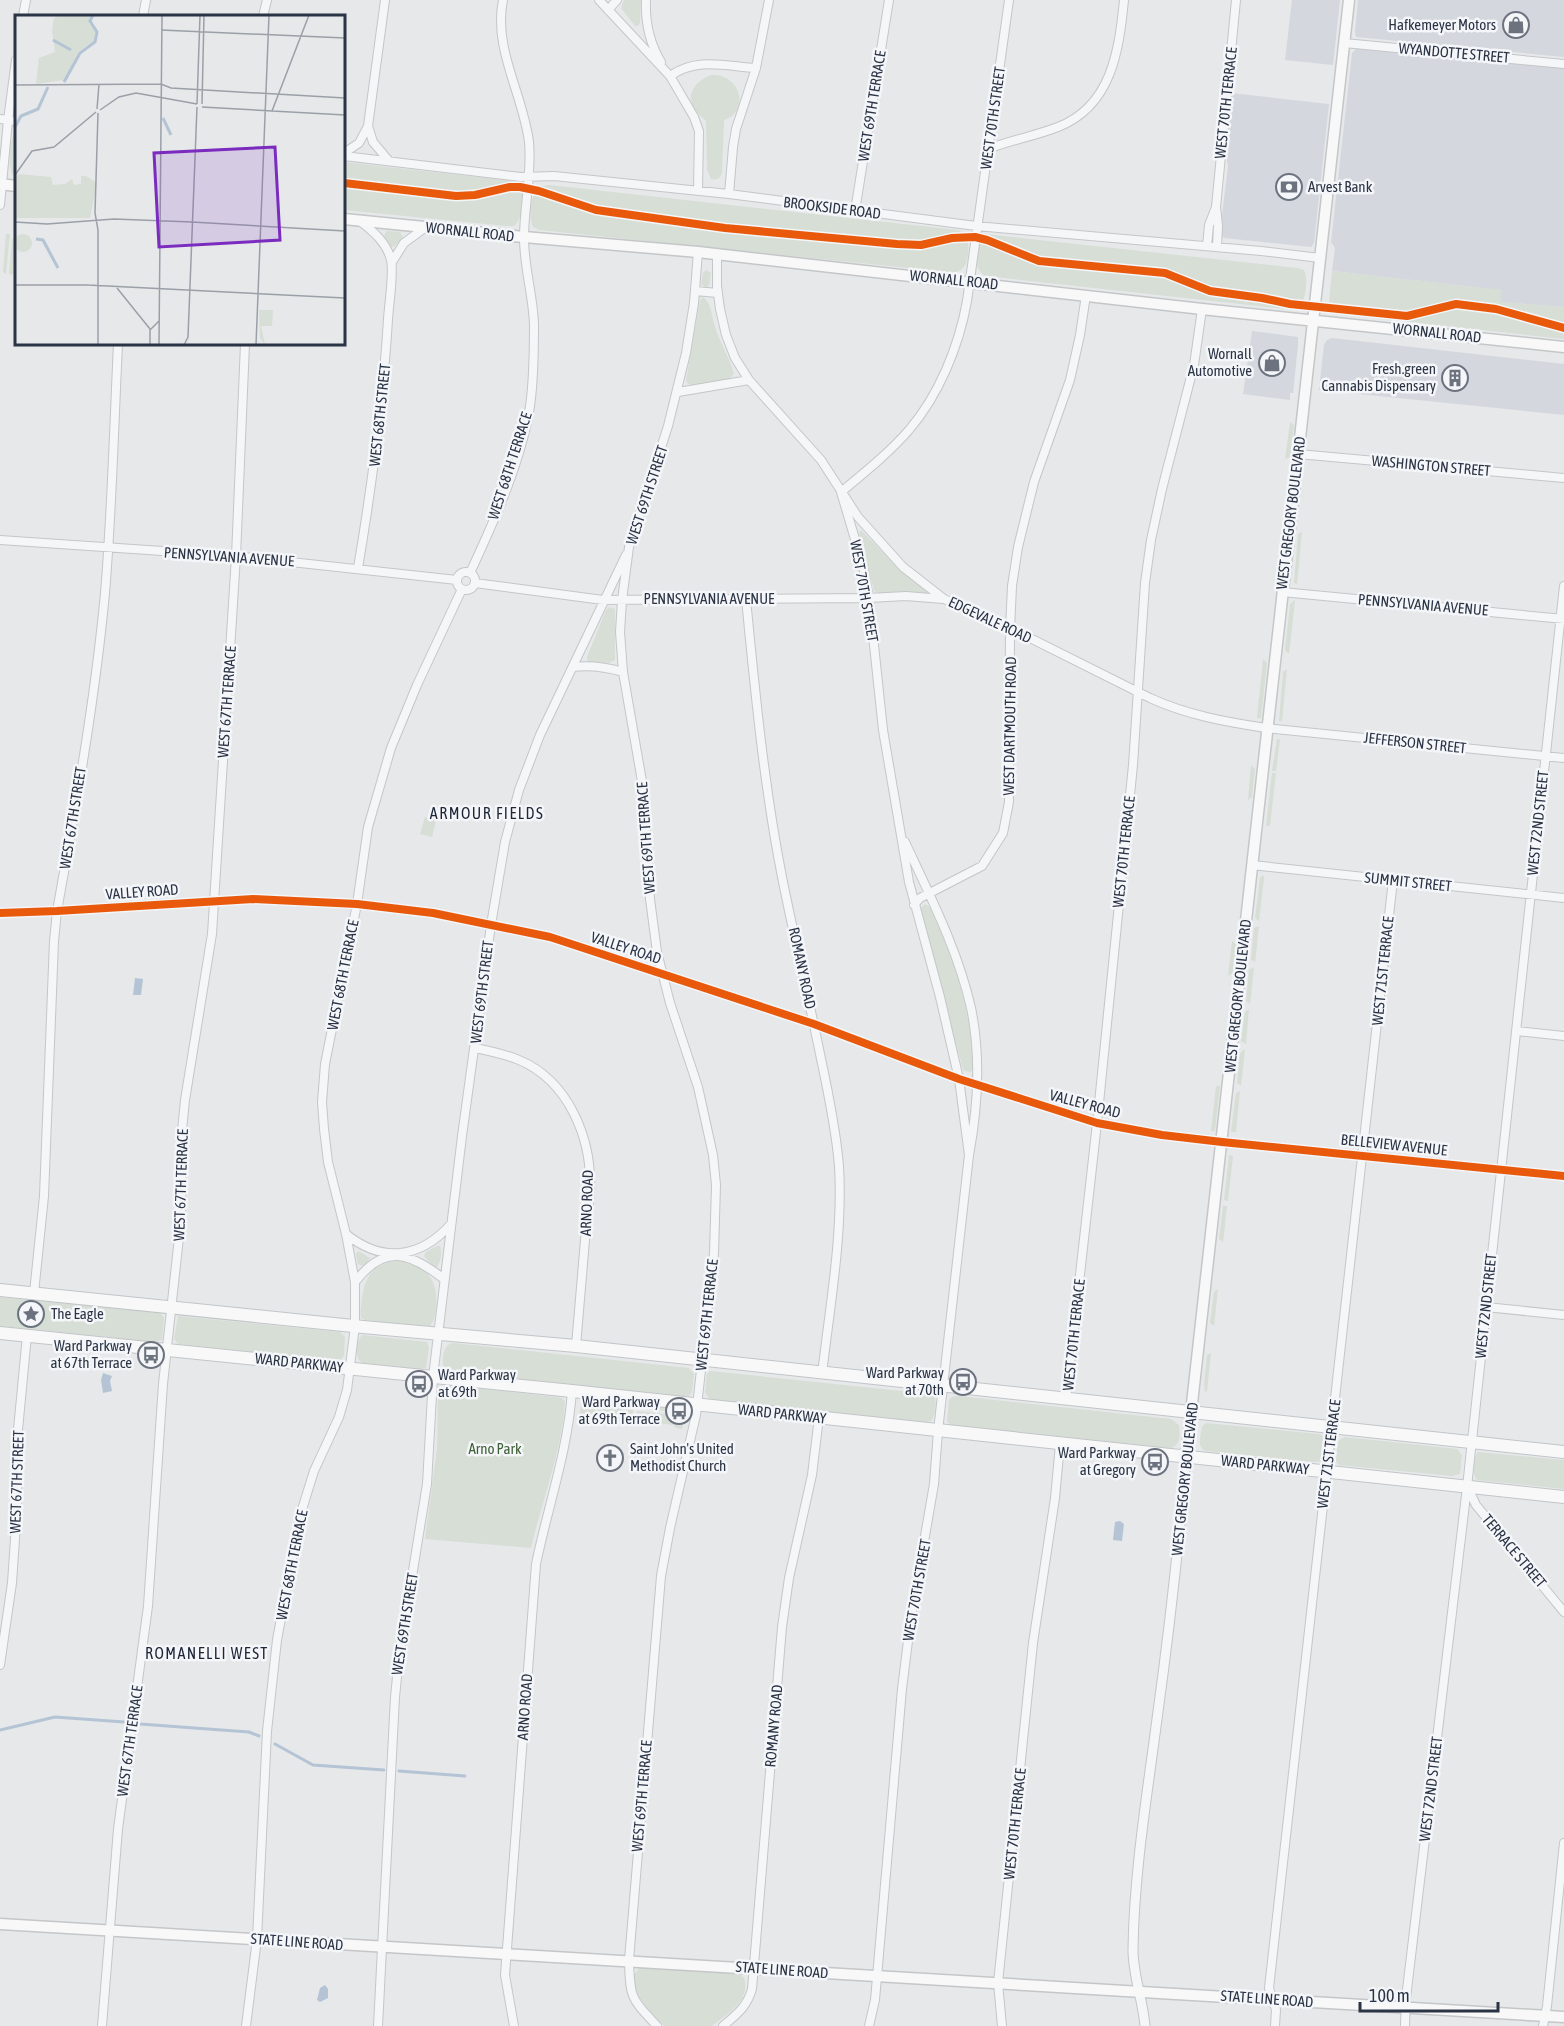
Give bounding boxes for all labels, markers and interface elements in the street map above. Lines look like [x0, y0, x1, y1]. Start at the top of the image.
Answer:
shop icon: Hafkemeyer Motors [1501, 10, 1531, 40]
inset map [15, 15, 345, 345]
place label: Hafkemeyer Motors [1388, 16, 1496, 33]
street label: WYANDOTTE STREET [1398, 39, 1511, 66]
street label: WEST 70TH TERRACE [1211, 46, 1240, 160]
street label: WEST 69TH TERRACE [854, 49, 889, 163]
street label: WEST 70TH STREET [977, 65, 1008, 170]
bank icon: Arvest Bank [1274, 172, 1304, 202]
place label: Arvest Bank [1308, 178, 1373, 195]
street label: BROOKSIDE ROAD [782, 193, 882, 222]
street label: WORNALL ROAD [425, 218, 515, 245]
street label: WORNALL ROAD [909, 266, 999, 293]
street label: WORNALL ROAD [1392, 319, 1482, 346]
place label: Wornall Automotive [1188, 345, 1252, 379]
shop icon: Wornall Automotive [1257, 348, 1287, 378]
place label: Fresh.green Cannabis Dispensary [1322, 360, 1436, 394]
street label: WEST 68TH STREET [366, 362, 393, 467]
building icon: Fresh.green Cannabis Dispensary [1440, 363, 1470, 393]
street label: WEST 68TH TERRACE [484, 409, 535, 522]
street label: WEST GREGORY BOULEVARD [1273, 435, 1308, 590]
street label: WEST 69TH STREET [622, 443, 671, 547]
street label: WASHINGTON STREET [1371, 452, 1492, 479]
street label: WEST 70TH STREET [847, 539, 882, 644]
street label: PENNSYLVANIA AVENUE [163, 543, 295, 570]
street label: PENNSYLVANIA AVENUE [644, 590, 775, 607]
street label: PENNSYLVANIA AVENUE [1357, 590, 1490, 619]
street label: EDGEVALE ROAD [946, 593, 1034, 646]
street label: WEST 67TH TERRACE [214, 645, 239, 758]
street label: WEST DARTMOUTH ROAD [1000, 656, 1019, 796]
street label: JEFFERSON STREET [1363, 729, 1468, 756]
street label: WEST 67TH STREET [56, 765, 89, 870]
street label: WEST 72ND STREET [1524, 769, 1552, 876]
street label: WEST 69TH TERRACE [633, 781, 658, 895]
street label: WEST 70TH TERRACE [1109, 795, 1138, 909]
district label: ARMOUR FIELDS [430, 804, 544, 822]
street label: SUMMIT STREET [1364, 868, 1453, 895]
street label: VALLEY ROAD [105, 880, 179, 903]
street label: WEST 71ST TERRACE [1368, 915, 1397, 1026]
street label: WEST 68TH TERRACE [323, 918, 362, 1032]
street label: WEST GREGORY BOULEVARD [1221, 918, 1254, 1073]
street label: ROMANY ROAD [786, 926, 819, 1010]
street label: VALLEY ROAD [589, 928, 663, 967]
street label: WEST 69TH STREET [467, 939, 496, 1044]
street label: VALLEY ROAD [1048, 1086, 1123, 1121]
street label: WEST 67TH TERRACE [170, 1128, 191, 1241]
street label: BELLEVIEW AVENUE [1340, 1130, 1449, 1159]
street label: ARNO ROAD [577, 1170, 596, 1236]
street label: WEST 72ND STREET [1472, 1252, 1500, 1359]
street label: WEST 69TH TERRACE [692, 1258, 721, 1372]
street label: WEST 70TH TERRACE [1059, 1278, 1088, 1392]
place icon: The Eagle [16, 1299, 46, 1329]
place label: The Eagle [51, 1305, 104, 1322]
place label: Ward Parkway at 67th Terrace [51, 1337, 132, 1371]
bus stop icon: Ward Parkway at 67th Terrace [136, 1340, 166, 1370]
street label: WARD PARKWAY [254, 1349, 344, 1376]
place label: Ward Parkway at 70th [866, 1364, 944, 1398]
place label: Ward Parkway at 69th [438, 1366, 516, 1400]
bus stop icon: Ward Parkway at 70th [948, 1367, 978, 1397]
bus stop icon: Ward Parkway at 69th [404, 1369, 434, 1399]
place label: Ward Parkway at 69th Terrace [579, 1393, 660, 1427]
bus stop icon: Ward Parkway at 69th Terrace [664, 1396, 694, 1426]
street label: WEST 71ST TERRACE [1313, 1398, 1344, 1509]
street label: WARD PARKWAY [737, 1400, 827, 1427]
street label: WEST GREGORY BOULEVARD [1168, 1401, 1201, 1556]
street label: WEST 67TH STREET [6, 1430, 27, 1534]
park label: Arno Park [468, 1440, 522, 1457]
place label: Saint John's United Methodist Church [630, 1440, 734, 1474]
church icon: Saint John's United Methodist Church [595, 1443, 625, 1473]
place label: Ward Parkway at Gregory [1058, 1444, 1136, 1478]
bus stop icon: Ward Parkway at Gregory [1140, 1447, 1170, 1477]
street label: WARD PARKWAY [1220, 1451, 1310, 1478]
street label: WEST 68TH TERRACE [272, 1508, 311, 1622]
street label: TERRACE STREET [1479, 1511, 1550, 1591]
street label: WEST 70TH STREET [899, 1537, 934, 1642]
street label: WEST 69TH STREET [388, 1571, 421, 1676]
district label: ROMANELLI WEST [145, 1644, 269, 1662]
street label: ARNO ROAD [514, 1673, 535, 1741]
street label: WEST 67TH TERRACE [113, 1684, 146, 1798]
street label: ROMANY ROAD [761, 1684, 786, 1768]
street label: WEST 72ND STREET [1416, 1735, 1445, 1842]
street label: WEST 69TH TERRACE [628, 1739, 655, 1853]
street label: WEST 70TH TERRACE [1000, 1767, 1029, 1881]
street label: STATE LINE ROAD [250, 1930, 344, 1953]
street label: STATE LINE ROAD [735, 1958, 829, 1981]
scale bar [1360, 1975, 1498, 2013]
text: 100 m [1369, 1985, 1410, 2006]
street label: STATE LINE ROAD [1220, 1987, 1314, 2010]

